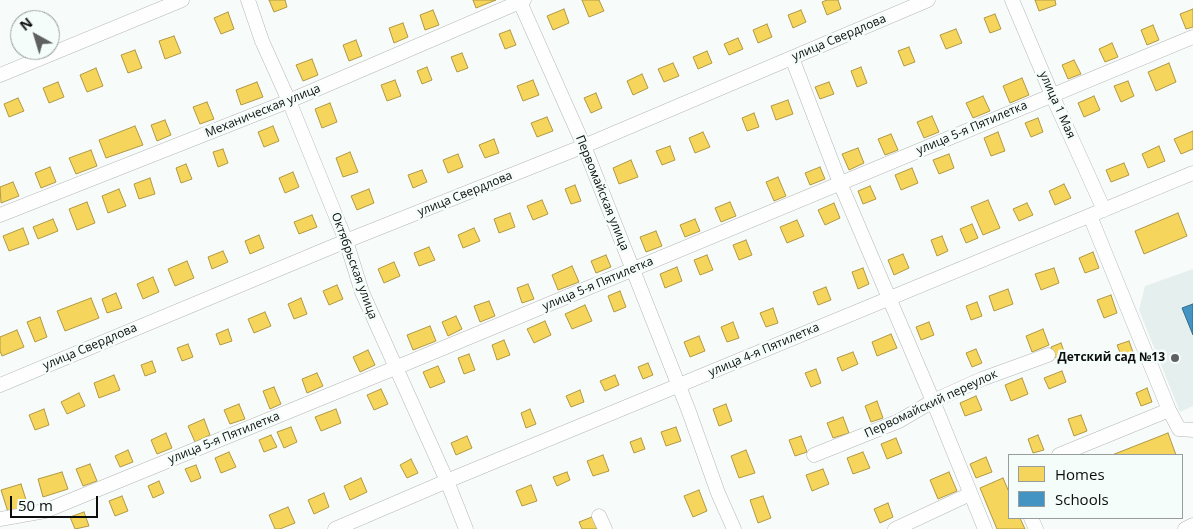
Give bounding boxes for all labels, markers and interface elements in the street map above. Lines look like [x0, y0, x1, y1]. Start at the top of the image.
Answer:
north arrow [10, 10, 60, 60]
street label: улица Свердлова [790, 12, 888, 64]
text: N [15, 13, 36, 35]
street label: улица 1 Мая [1036, 69, 1078, 141]
street label: Механическая улица [203, 81, 323, 141]
street label: улица 5-я Пятилетка [914, 98, 1030, 158]
street label: Первомайская улица [572, 133, 632, 253]
street label: улица Свердлова [416, 168, 514, 220]
street label: Октябрьская улица [328, 211, 380, 321]
street label: улица 5-я Пятилетка [540, 254, 656, 314]
street label: улица 4-я Пятилетка [706, 320, 822, 380]
street label: улица Свердлова [41, 321, 139, 373]
place label: Детский сад №13 [1058, 351, 1165, 365]
marker: Детский сад №13 [1169, 352, 1181, 364]
street label: Первомайский переулок [862, 367, 1000, 441]
street label: улица 5-я Пятилетка [166, 409, 282, 467]
legend [1008, 454, 1183, 519]
text: Homes [1055, 464, 1105, 484]
scale bar [12, 486, 100, 518]
text: Schools [1055, 489, 1109, 509]
text: 50 m [18, 495, 53, 515]

